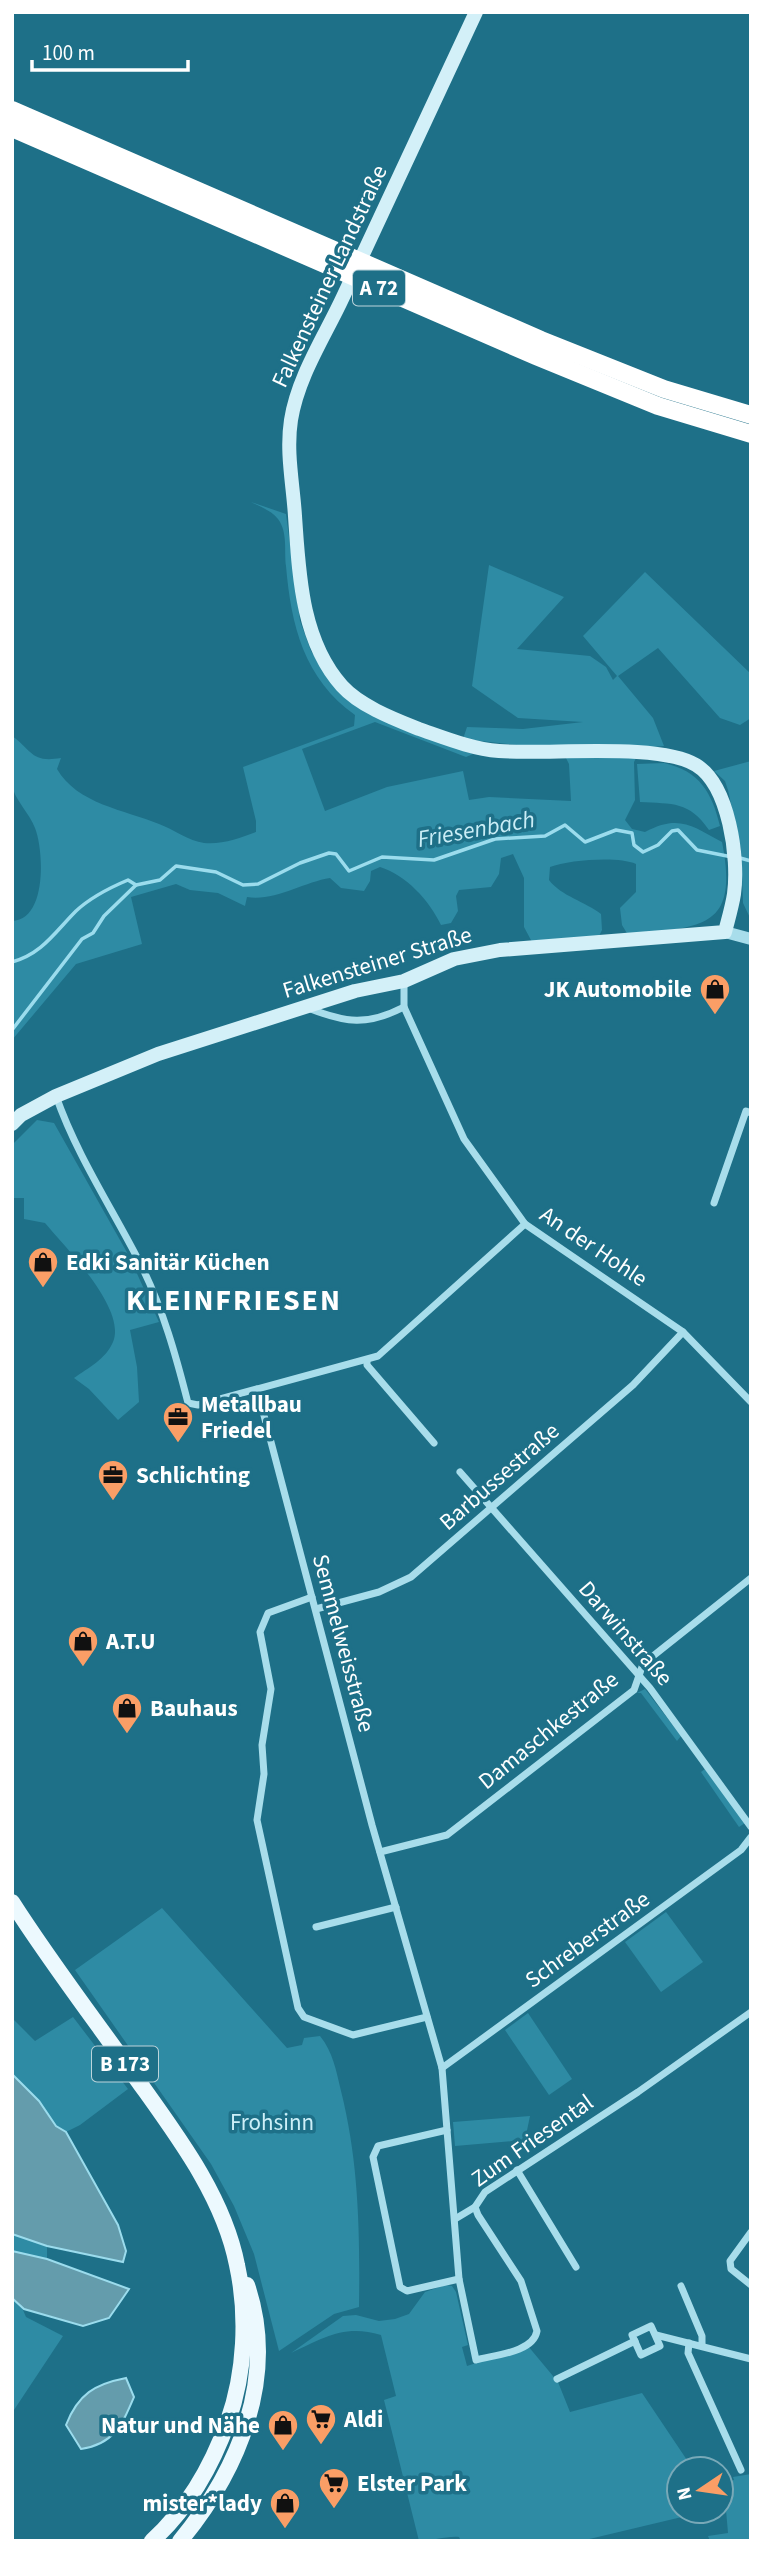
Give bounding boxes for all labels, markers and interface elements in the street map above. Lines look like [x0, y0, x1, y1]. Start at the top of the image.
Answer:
scale bar [32, 28, 187, 72]
text: 100 m [42, 38, 95, 68]
street label: Falkensteiner Landstraße [263, 160, 396, 393]
road number: A 72 [353, 270, 405, 306]
water label: Friesenbach [415, 802, 538, 857]
street label: Falkensteiner Straße [278, 918, 476, 1007]
shop icon: JK Automobile [698, 972, 732, 1016]
place label: JK Automobile [544, 973, 692, 1006]
street label: An der Hohle [533, 1198, 654, 1295]
shop icon: Edki Sanitär Küchen [26, 1245, 60, 1289]
place label: Edki Sanitär Küchen [66, 1246, 270, 1279]
district label: KLEINFRIESEN [126, 1279, 342, 1322]
place label: Metallbau Friedel [201, 1388, 302, 1447]
office icon: Metallbau Friedel [161, 1400, 195, 1444]
street label: Barbussestraße [432, 1415, 567, 1538]
office icon: Schlichting [96, 1458, 130, 1502]
place label: Schlichting [136, 1459, 250, 1492]
street label: Semmelweisstraße [304, 1551, 383, 1736]
street label: Darwinstraße [571, 1574, 681, 1693]
shop icon: A.T.U [66, 1624, 100, 1668]
place label: A.T.U [105, 1625, 155, 1658]
street label: Damaschkestraße [471, 1663, 626, 1797]
shop icon: Bauhaus [110, 1691, 144, 1735]
place label: Bauhaus [150, 1692, 238, 1725]
street label: Schreberstraße [518, 1883, 656, 1996]
road number: B 173 [92, 2046, 158, 2082]
street label: Zum Friesental [465, 2086, 600, 2195]
park label: Frohsinn [230, 2106, 314, 2139]
supermarket icon: Aldi [304, 2402, 338, 2446]
place label: Aldi [343, 2403, 383, 2436]
shop icon: Natur und Nähe [266, 2408, 300, 2452]
place label: Natur und Nähe [101, 2409, 260, 2442]
north arrow [665, 2455, 735, 2525]
supermarket icon: Elster Park [317, 2466, 351, 2510]
place label: Elster Park [357, 2467, 467, 2500]
text: N [670, 2484, 699, 2503]
shop icon: mister*lady [268, 2486, 302, 2530]
place label: mister*lady [142, 2487, 262, 2520]

